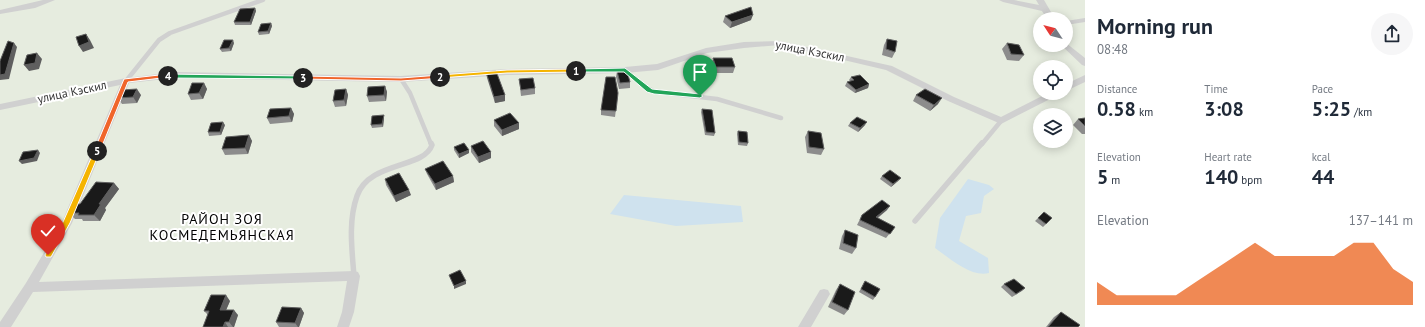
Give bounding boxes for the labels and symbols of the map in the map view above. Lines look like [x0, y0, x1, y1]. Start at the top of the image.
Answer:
north arrow [1033, 12, 1073, 52]
street label: улица Кэскил [774, 36, 846, 65]
pin [683, 55, 717, 96]
pin: 1 [566, 61, 586, 81]
pin: 4 [158, 66, 178, 86]
pin: 2 [430, 67, 450, 87]
pin: 3 [293, 68, 313, 88]
street label: улица Кэскил [36, 77, 108, 106]
pin: 5 [87, 141, 107, 161]
district label: РАЙОН ЗОЯ КОСМЕДЕМЬЯНСКАЯ [149, 210, 295, 244]
pin [31, 214, 65, 255]

